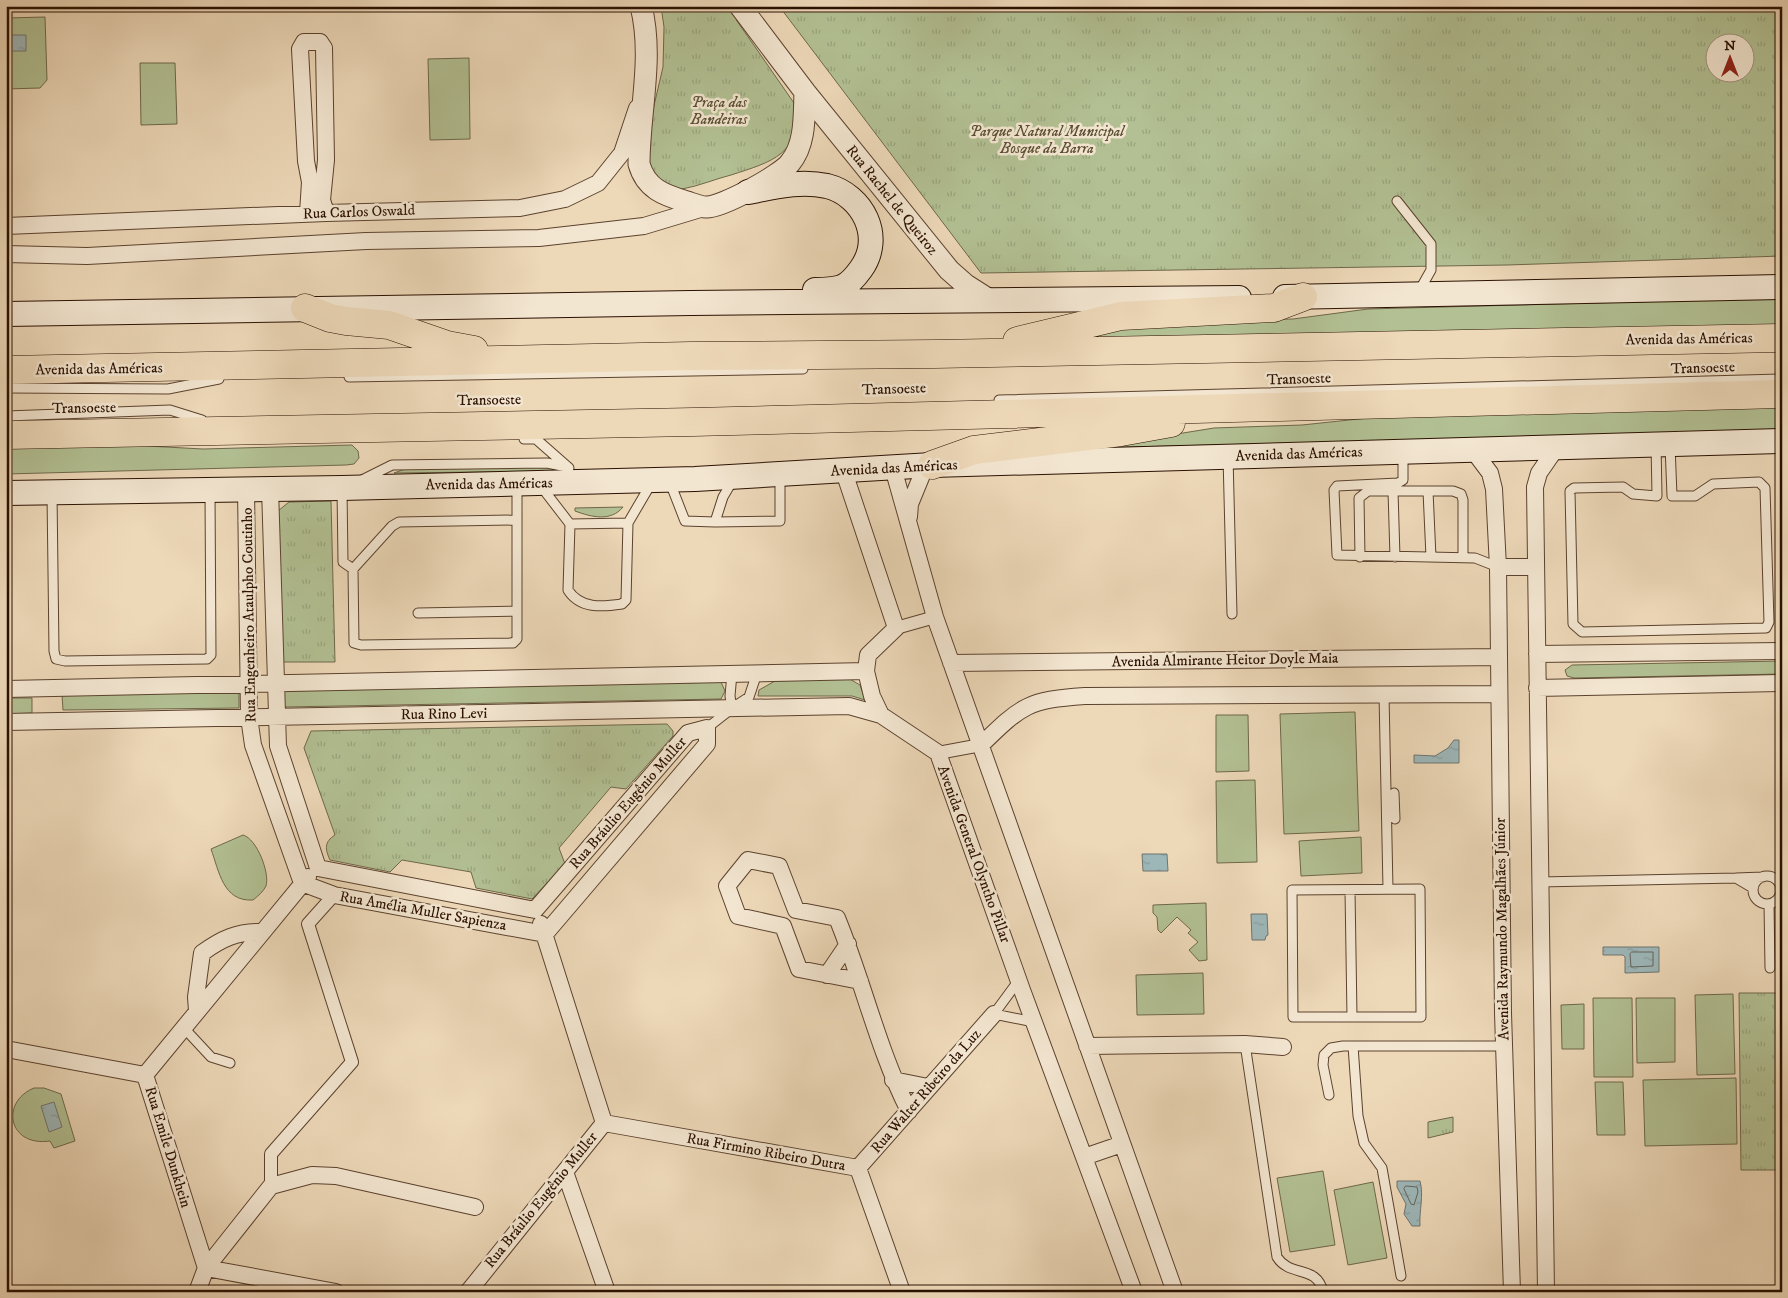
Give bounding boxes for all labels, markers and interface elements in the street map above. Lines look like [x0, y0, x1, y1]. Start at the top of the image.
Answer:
north arrow [1706, 32, 1756, 82]
text: N [1724, 37, 1736, 55]
park label: Praça das Bandeiras [690, 93, 748, 129]
park label: Parque Natural Municipal Bosque da Barra [970, 122, 1126, 158]
street label: Rua Rachel de Queiroz [842, 141, 943, 259]
street label: Rua Carlos Oswald [303, 201, 416, 223]
street label: Avenida das Américas [1625, 328, 1753, 350]
street label: Transoeste [1671, 357, 1735, 379]
street label: Avenida das Américas [35, 358, 163, 380]
street label: Transoeste [1267, 368, 1331, 390]
street label: Transoeste [862, 378, 926, 400]
street label: Transoeste [457, 390, 521, 410]
street label: Transoeste [52, 398, 116, 418]
street label: Avenida das Américas [1235, 442, 1363, 466]
street label: Avenida das Américas [830, 455, 958, 481]
street label: Avenida das Américas [425, 473, 553, 495]
street label: Rua Engenheiro Ataulpho Coutinho [238, 507, 260, 723]
street label: Avenida Almirante Heitor Doyle Maia [1111, 649, 1339, 671]
street label: Rua Rino Levi [401, 704, 488, 724]
street label: Rua Bráulio Eugênio Muller [565, 733, 691, 873]
street label: Avenida General Olyntho Pillar [933, 763, 1015, 946]
street label: Avenida Raymundo Magalhães Júnior [1491, 817, 1513, 1041]
street label: Rua Amélia Muller Sapienza [338, 887, 508, 935]
street label: Rua Walter Ribeiro da Luz [867, 1024, 986, 1157]
street label: Rua Emile Dunkhein [141, 1084, 196, 1210]
street label: Rua Bráulio Eugênio Muller [480, 1128, 602, 1272]
street label: Rua Firmino Ribeiro Dutra [685, 1129, 848, 1175]

